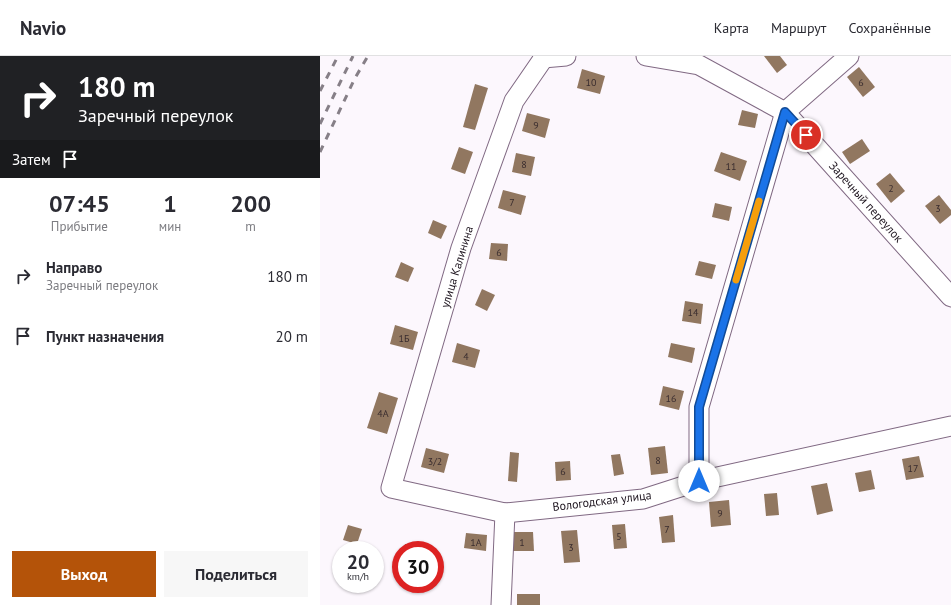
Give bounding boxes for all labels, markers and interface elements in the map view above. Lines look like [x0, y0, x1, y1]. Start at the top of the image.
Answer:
text: Navio [20, 16, 66, 40]
text: Карта [714, 19, 749, 37]
text: Маршрут [771, 19, 826, 37]
text: Сохранённые [848, 19, 931, 37]
text: 180 m [78, 68, 155, 105]
icon: right [12, 72, 64, 124]
house number: 10 [586, 76, 597, 89]
house number: 6 [858, 76, 864, 89]
text: Заречный переулок [78, 104, 233, 127]
pin [789, 118, 823, 152]
house number: 9 [533, 119, 539, 132]
icon: arrive [795, 124, 817, 146]
icon: arrive [59, 148, 81, 170]
text: Затем [12, 150, 51, 169]
house number: 8 [521, 158, 527, 171]
street label: Заречный переулок [826, 158, 907, 245]
house number: 11 [726, 160, 736, 173]
house number: 2 [888, 182, 894, 195]
text: 07:45 [49, 188, 110, 219]
text: 1 [163, 188, 177, 219]
text: 200 [230, 188, 271, 219]
house number: 7 [509, 196, 515, 209]
house number: 3 [935, 202, 941, 215]
text: Прибытие [51, 218, 108, 235]
text: мин [159, 218, 181, 235]
text: m [245, 218, 256, 235]
street label: улица Калинина [437, 224, 476, 310]
house number: 6 [496, 246, 502, 259]
text: Направо [46, 258, 102, 277]
icon: right [12, 265, 34, 287]
text: 180 m [267, 267, 308, 286]
text: Заречный переулок [46, 277, 158, 294]
house number: 14 [688, 306, 699, 319]
icon: arrive [12, 325, 34, 347]
text: Пункт назначения [46, 327, 164, 346]
text: 20 m [275, 327, 308, 346]
house number: 1Б [399, 332, 410, 345]
house number: 4 [463, 350, 469, 363]
house number: 16 [666, 392, 676, 405]
house number: 4А [377, 407, 389, 420]
house number: 8 [655, 454, 661, 467]
house number: 3/2 [428, 455, 442, 468]
position arrow [678, 460, 720, 502]
house number: 17 [908, 462, 918, 475]
house number: 6 [560, 465, 566, 478]
street label: Вологодская улица [552, 487, 652, 514]
house number: 9 [717, 507, 723, 520]
house number: 7 [664, 523, 670, 536]
house number: 5 [616, 530, 622, 543]
house number: 1А [470, 536, 482, 549]
house number: 1 [519, 536, 525, 549]
speed limit sign: 30 [392, 541, 444, 593]
house number: 3 [568, 541, 574, 554]
text: 20 [347, 549, 369, 575]
button: Выход [12, 551, 156, 597]
button: Поделиться [164, 551, 308, 597]
text: km/h [347, 570, 369, 583]

